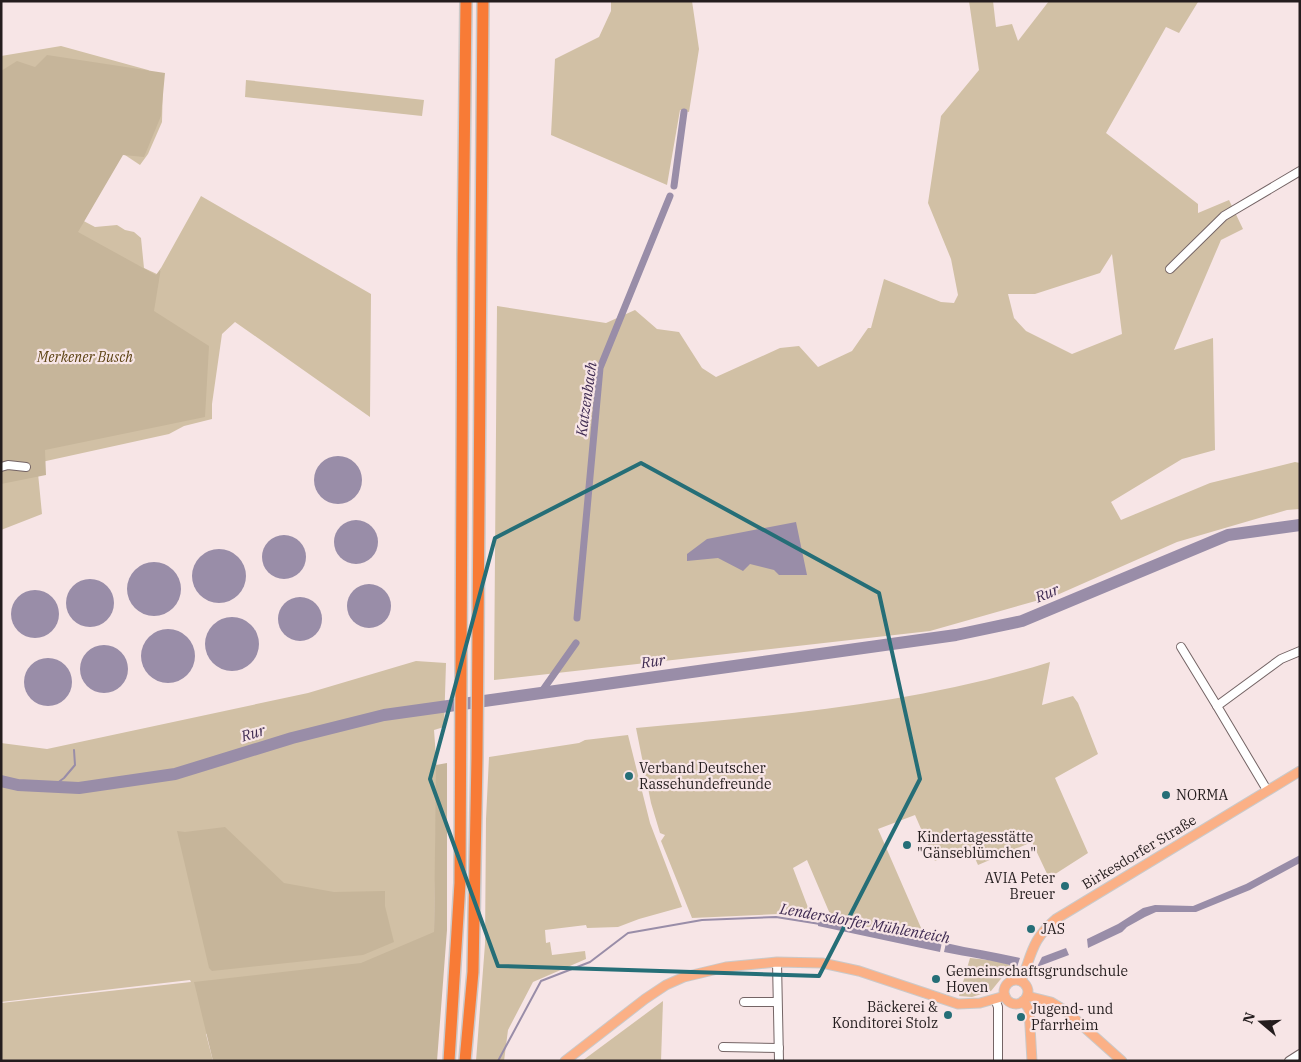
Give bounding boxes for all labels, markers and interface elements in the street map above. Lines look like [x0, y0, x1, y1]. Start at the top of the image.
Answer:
park label: Merkener Busch [36, 348, 133, 366]
water label: Katzenbach [571, 360, 601, 439]
water label: Rur [1031, 579, 1062, 607]
water label: Rur [639, 650, 667, 672]
water label: Rur [238, 720, 268, 746]
place label: Verband Deutscher Rassehundefreunde [639, 759, 772, 793]
marker: Verband Deutscher Rassehundefreunde [623, 770, 635, 782]
place label: NORMA [1176, 786, 1229, 804]
marker: NORMA [1160, 789, 1172, 801]
street label: Birkesdorfer Straße [1079, 811, 1199, 893]
place label: Kindertagesstätte "Gänseblümchen" [917, 828, 1036, 862]
marker: Kindertagesstätte "Gänseblümchen" [901, 839, 913, 851]
place label: AVIA Peter Breuer [984, 869, 1056, 903]
marker: AVIA Peter Breuer [1059, 880, 1071, 892]
water label: Lendersdorfer Mühlenteich [778, 899, 952, 947]
place label: JAS [1041, 920, 1065, 938]
marker: JAS [1025, 923, 1037, 935]
place label: Gemeinschaftsgrundschule Hoven [946, 962, 1128, 996]
marker: Gemeinschaftsgrundschule Hoven [930, 973, 942, 985]
north arrow [1236, 997, 1286, 1047]
place label: Bäckerei & Konditorei Stolz [832, 998, 938, 1032]
place label: Jugend- und Pfarrheim [1031, 1000, 1114, 1034]
marker: Bäckerei & Konditorei Stolz [942, 1009, 954, 1021]
text: N [1238, 1010, 1259, 1026]
marker: Jugend- und Pfarrheim [1015, 1011, 1027, 1023]

